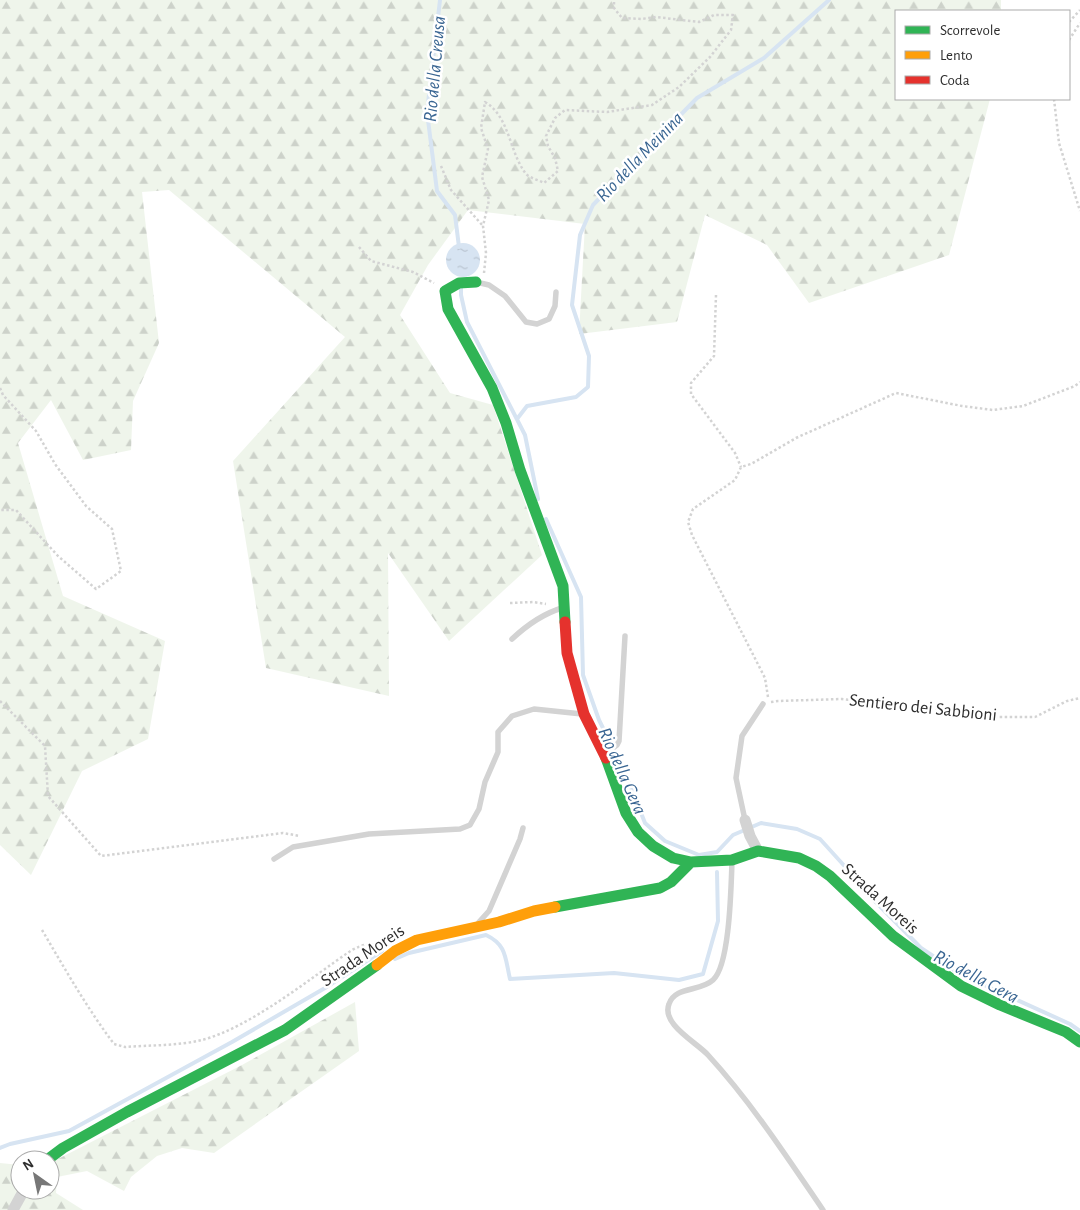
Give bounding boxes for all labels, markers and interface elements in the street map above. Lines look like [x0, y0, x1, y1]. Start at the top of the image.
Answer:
legend [895, 10, 1070, 100]
water label: Rio della Creusa [421, 15, 449, 123]
text: Scorrevole [940, 23, 1001, 38]
text: Lento [940, 48, 973, 63]
text: Coda [940, 73, 970, 88]
water label: Rio della Meinina [593, 109, 687, 205]
street label: Sentiero dei Sabbioni [848, 691, 998, 725]
water label: Rio della Gera [594, 725, 650, 817]
street label: Strada Moreis [838, 860, 922, 938]
street label: Strada Moreis [318, 922, 408, 990]
water label: Rio della Gera [930, 947, 1022, 1007]
north arrow [10, 1150, 60, 1200]
text: N [21, 1156, 36, 1173]

